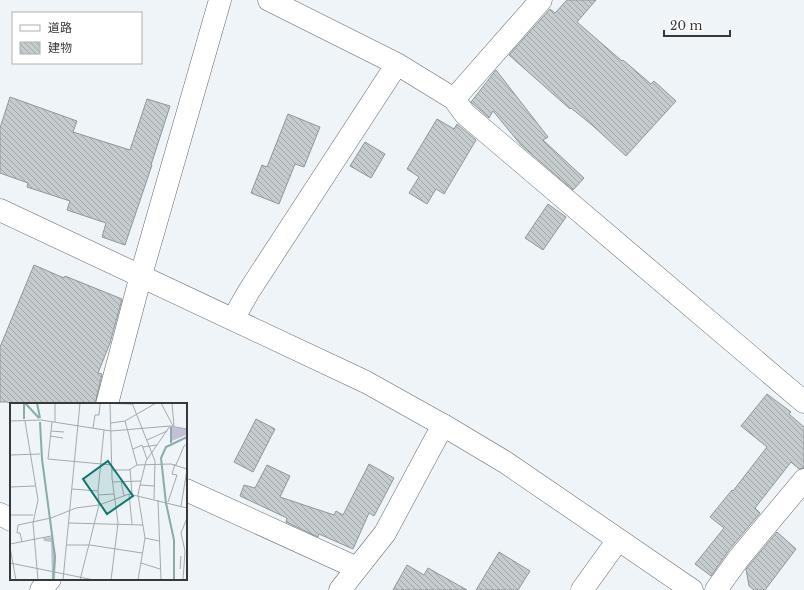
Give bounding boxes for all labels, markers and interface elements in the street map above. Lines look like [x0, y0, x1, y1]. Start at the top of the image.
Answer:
legend [12, 12, 142, 64]
scale bar [664, 12, 730, 38]
text: 20 m [670, 18, 702, 33]
text: 道路 [48, 20, 72, 35]
text: 建物 [48, 40, 72, 55]
inset map [10, 403, 187, 580]

